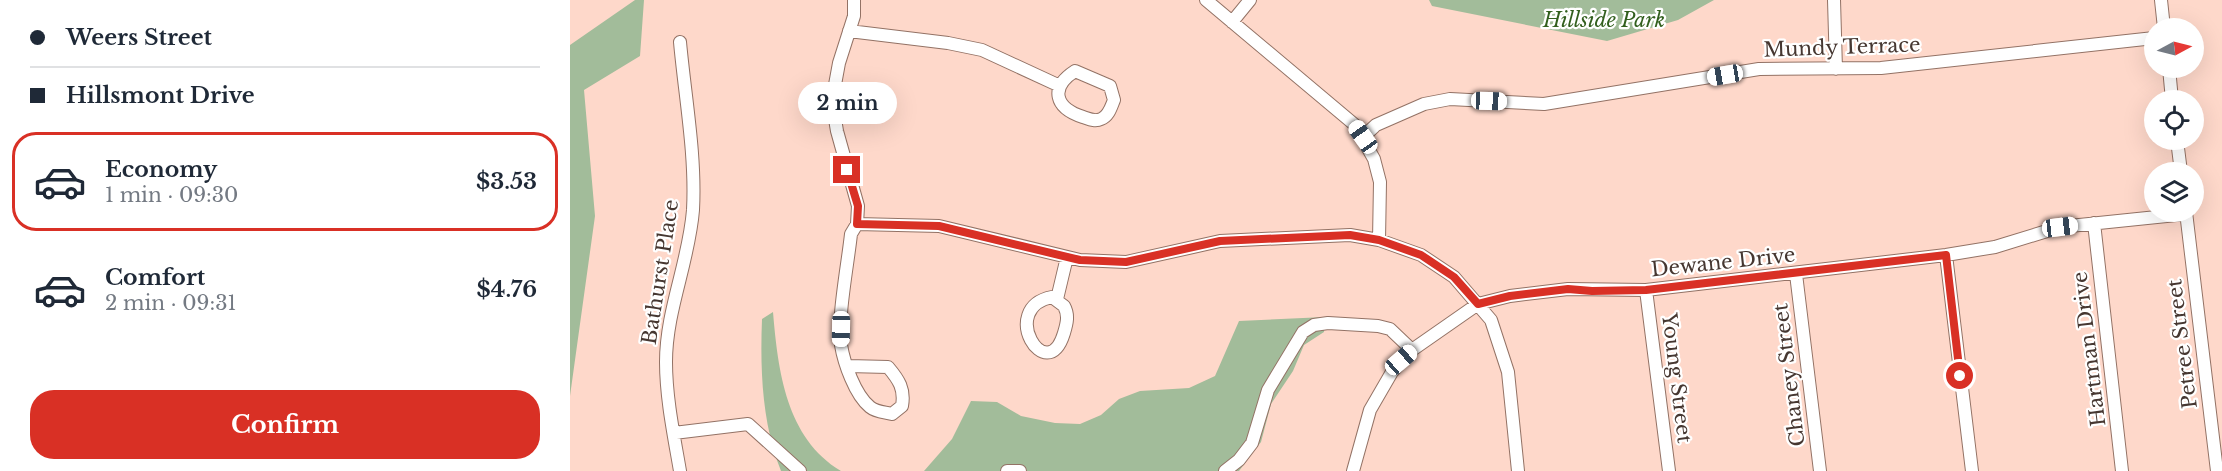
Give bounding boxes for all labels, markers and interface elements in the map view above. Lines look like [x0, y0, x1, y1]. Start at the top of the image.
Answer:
park label: Hillside Park [1542, 8, 1665, 32]
north arrow [2144, 18, 2204, 78]
map controls [2144, 18, 2204, 222]
text: Weers Street [66, 24, 212, 51]
street label: Mundy Terrace [1763, 32, 1921, 62]
car [1706, 63, 1744, 87]
text: Hillsmont Drive [66, 82, 255, 109]
callout: 2 min [798, 83, 896, 125]
button: locate [2144, 90, 2204, 150]
text: 2 min [816, 91, 879, 115]
car [1471, 91, 1507, 111]
car [1345, 117, 1381, 157]
icon: car [33, 155, 87, 209]
text: Economy [105, 156, 217, 183]
route end [833, 156, 860, 183]
button: layers [2144, 162, 2204, 222]
text: $3.53 [476, 168, 537, 195]
text: 1 min · 09:30 [105, 183, 238, 207]
street label: Bathurst Place [637, 198, 683, 346]
car [2041, 216, 2079, 238]
street label: Dewane Drive [1650, 242, 1796, 282]
icon: car [33, 263, 87, 317]
text: Comfort [105, 264, 205, 291]
street label: Hartman Drive [2068, 270, 2110, 428]
text: $4.76 [477, 276, 537, 303]
street label: Petree Street [2162, 277, 2202, 410]
text: 2 min · 09:31 [105, 291, 236, 315]
street label: Chaney Street [1768, 302, 1810, 448]
car [832, 311, 850, 347]
street label: Young Street [1657, 311, 1697, 445]
car [1382, 341, 1420, 379]
route start [1946, 362, 1973, 389]
button: Confirm [30, 390, 540, 459]

